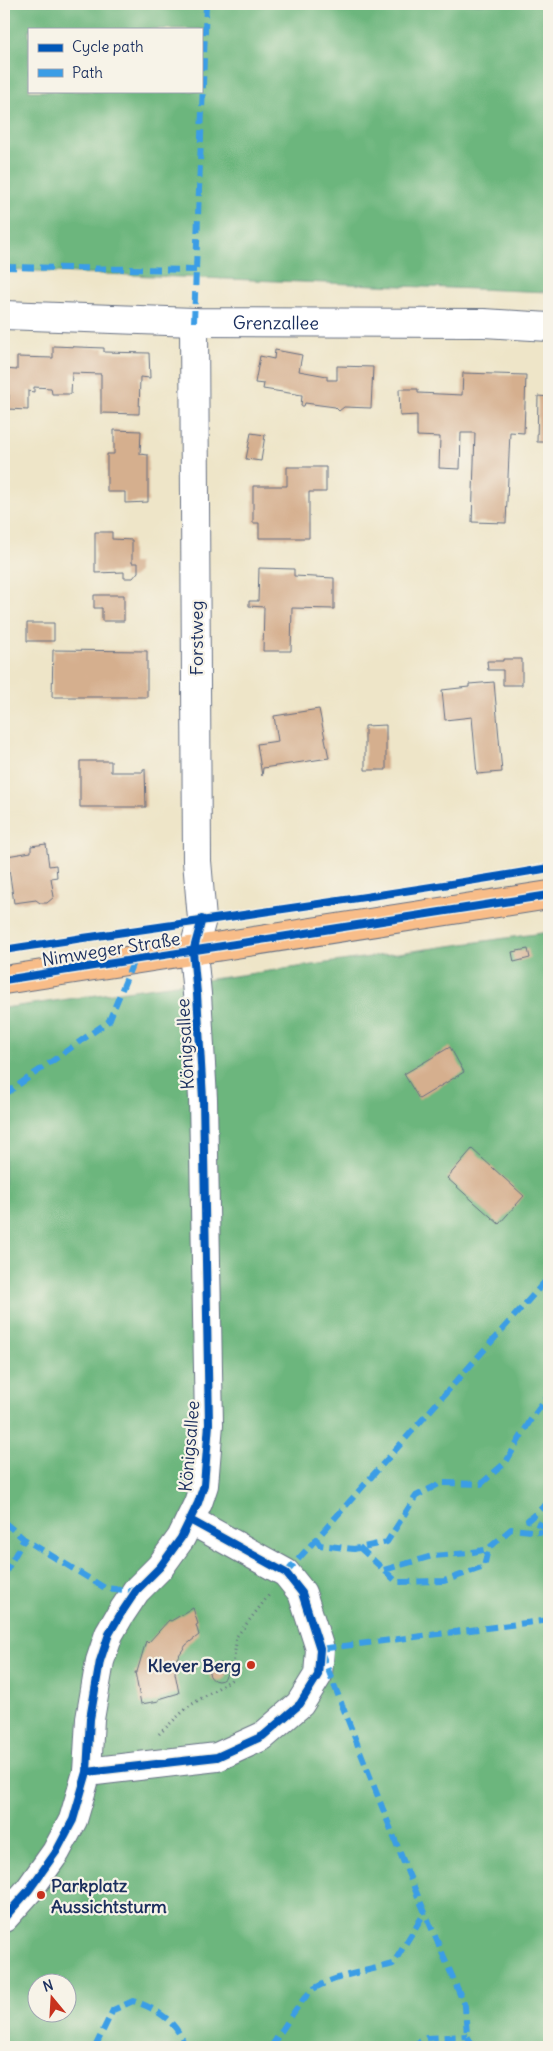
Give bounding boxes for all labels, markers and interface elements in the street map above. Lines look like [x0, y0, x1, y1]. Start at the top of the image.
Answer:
legend [28, 28, 202, 92]
text: Cycle path [72, 37, 144, 56]
text: Path [72, 63, 103, 82]
street label: Grenzallee [233, 311, 319, 334]
street label: Forstweg [185, 600, 208, 676]
street label: Nimweger Straße [40, 927, 182, 971]
street label: Königsallee [171, 998, 199, 1090]
street label: Königsallee [174, 1399, 204, 1493]
place label: Klever Berg [147, 1654, 241, 1677]
marker: Klever Berg [245, 1659, 257, 1671]
place label: Parkplatz Aussichtsturm [51, 1874, 167, 1918]
marker: Parkplatz Aussichtsturm [35, 1889, 47, 1901]
north arrow [28, 1974, 78, 2024]
text: N [41, 1976, 55, 1996]

